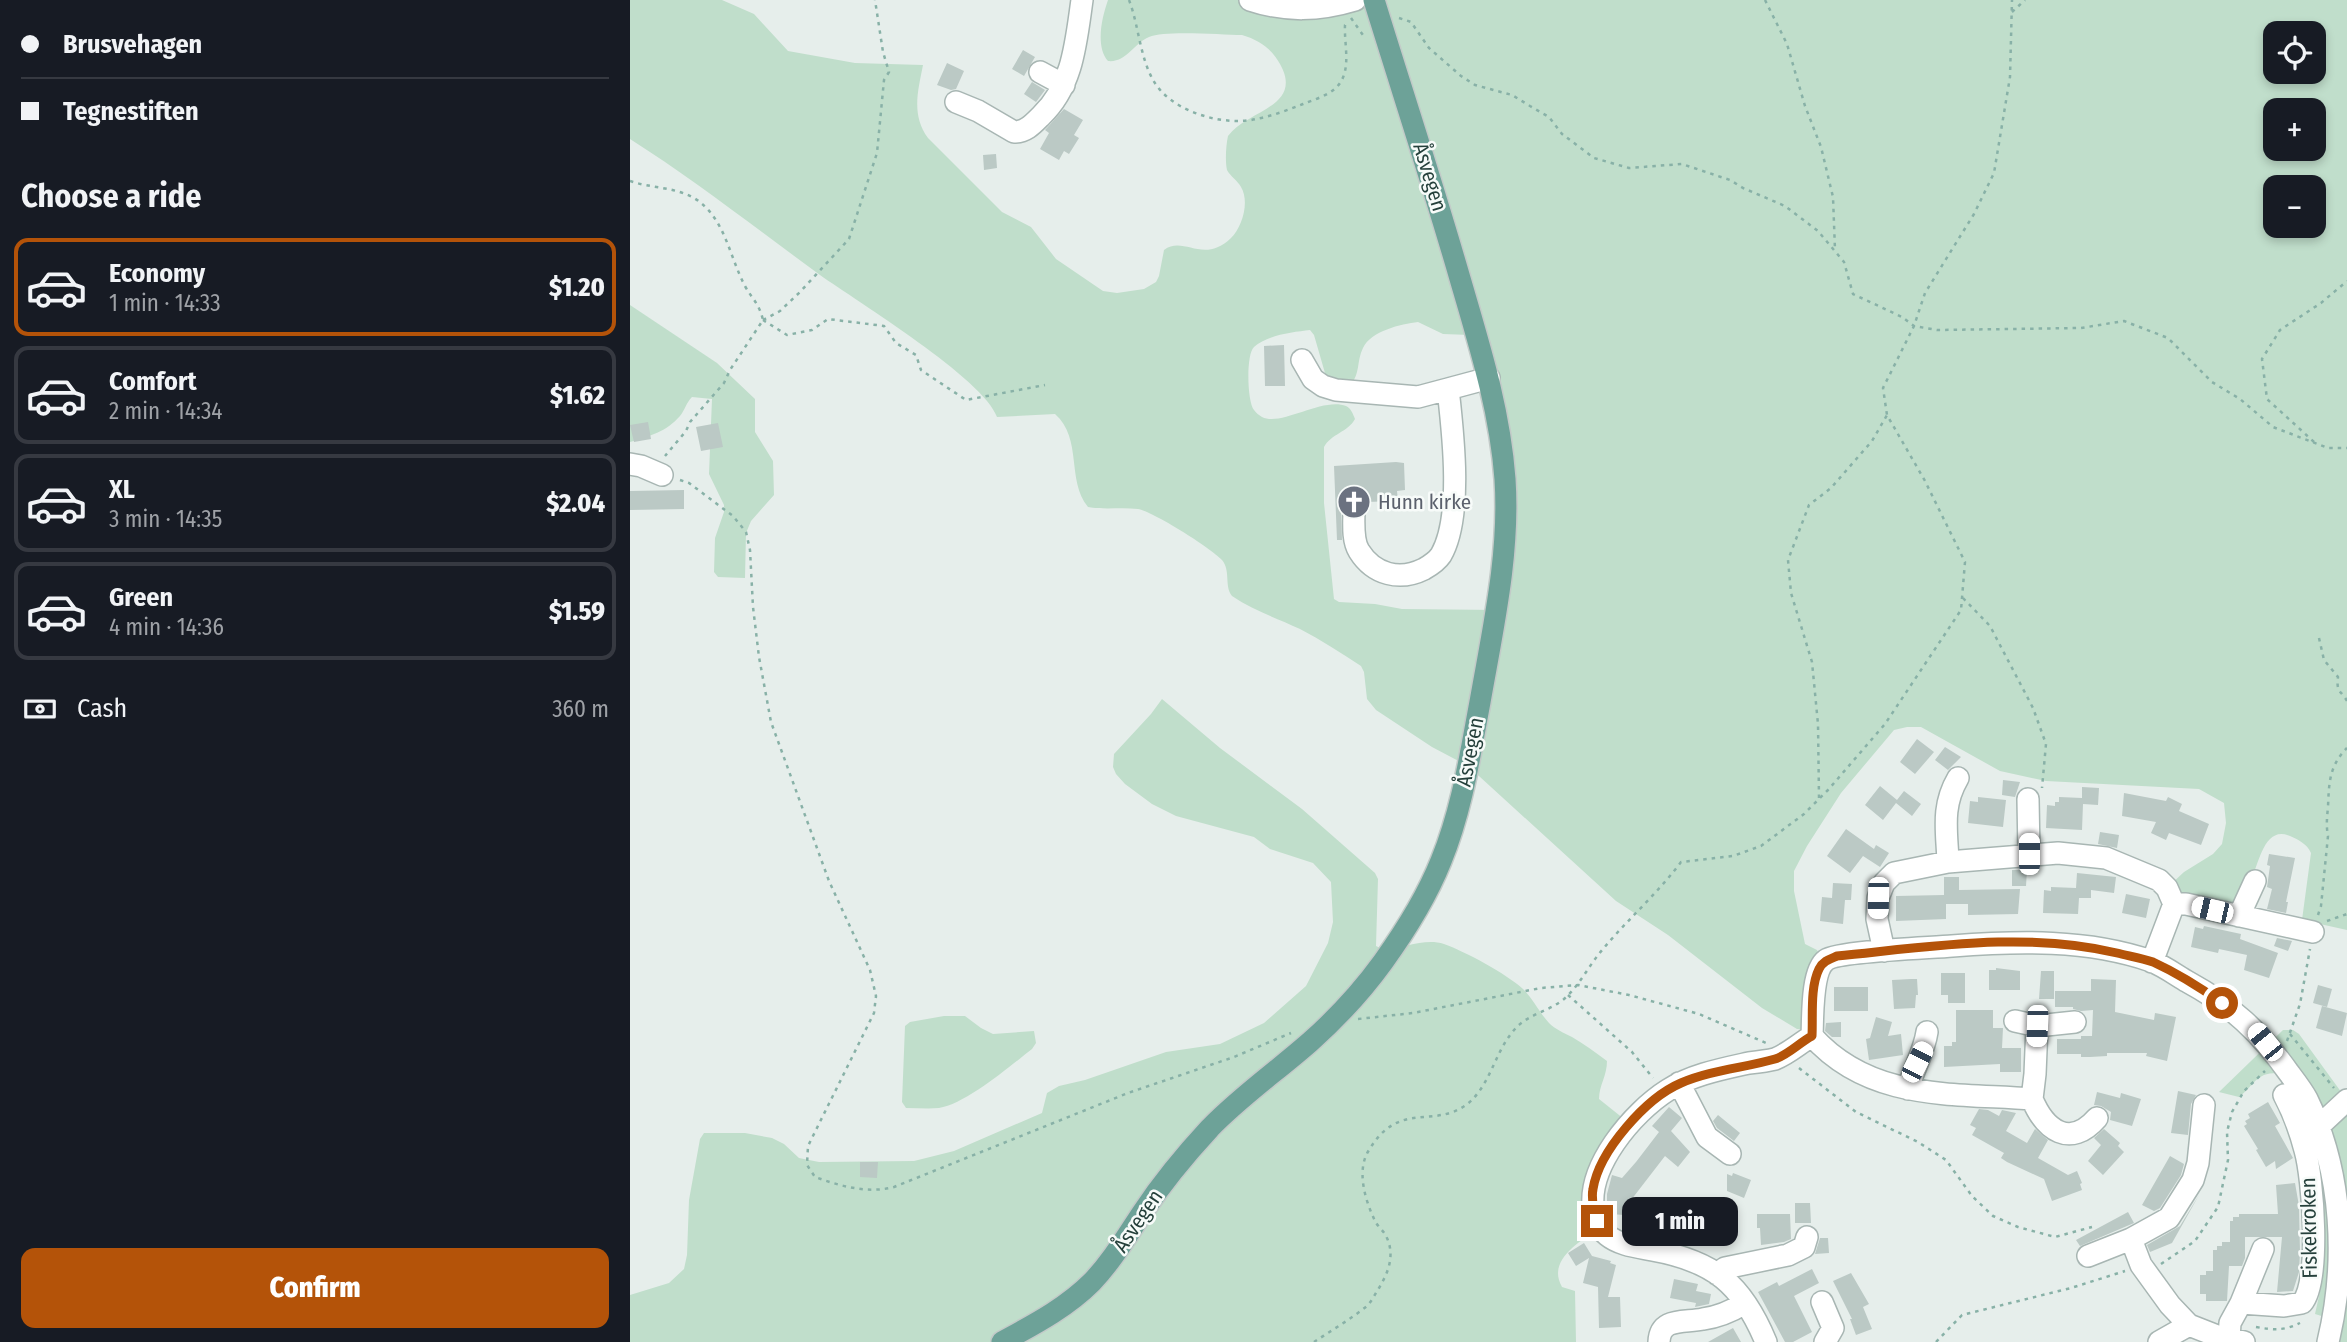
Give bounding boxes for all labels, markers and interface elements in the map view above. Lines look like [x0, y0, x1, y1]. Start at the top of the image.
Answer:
map controls [2263, 21, 2326, 238]
button: locate [2263, 21, 2326, 84]
text: Brusvehagen [63, 29, 202, 60]
text: Tegnestiften [63, 96, 199, 127]
button: + [2263, 98, 2326, 161]
street label: Åsvegen [1407, 140, 1453, 214]
button: − [2263, 175, 2326, 238]
text: Choose a ride [21, 177, 202, 215]
icon: car [25, 256, 88, 319]
text: Economy [109, 258, 205, 289]
text: $1.20 [549, 272, 605, 303]
text: 1 min · 14:33 [109, 289, 221, 317]
icon: car [25, 364, 88, 427]
text: Comfort [109, 366, 197, 397]
text: $1.62 [550, 380, 605, 411]
text: 2 min · 14:34 [109, 397, 222, 425]
icon: car [25, 472, 88, 535]
text: XL [109, 474, 135, 505]
church icon: Hunn kirke [1335, 483, 1373, 521]
text: $2.04 [546, 488, 605, 519]
place label: Hunn kirke [1378, 489, 1471, 515]
text: 3 min · 14:35 [109, 505, 222, 533]
icon: car [25, 580, 88, 643]
text: Green [109, 582, 173, 613]
text: $1.59 [549, 596, 605, 627]
text: 4 min · 14:36 [109, 613, 224, 641]
icon: cash [21, 690, 59, 728]
text: Cash [77, 693, 127, 724]
text: 360 m [552, 695, 609, 723]
street label: Åsvegen [1451, 715, 1489, 789]
car [2019, 833, 2040, 875]
car [1868, 877, 1889, 919]
car [2190, 895, 2235, 925]
route start [2206, 987, 2238, 1019]
car [2026, 1005, 2049, 1047]
car [2244, 1019, 2287, 1065]
car [1899, 1039, 1936, 1085]
street label: Fiskekroken [2295, 1177, 2323, 1279]
street label: Åsvegen [1108, 1185, 1168, 1257]
callout: 1 min [1622, 1196, 1737, 1246]
route end [1581, 1205, 1613, 1237]
text: 1 min [1655, 1207, 1705, 1235]
button: Confirm [21, 1248, 609, 1328]

